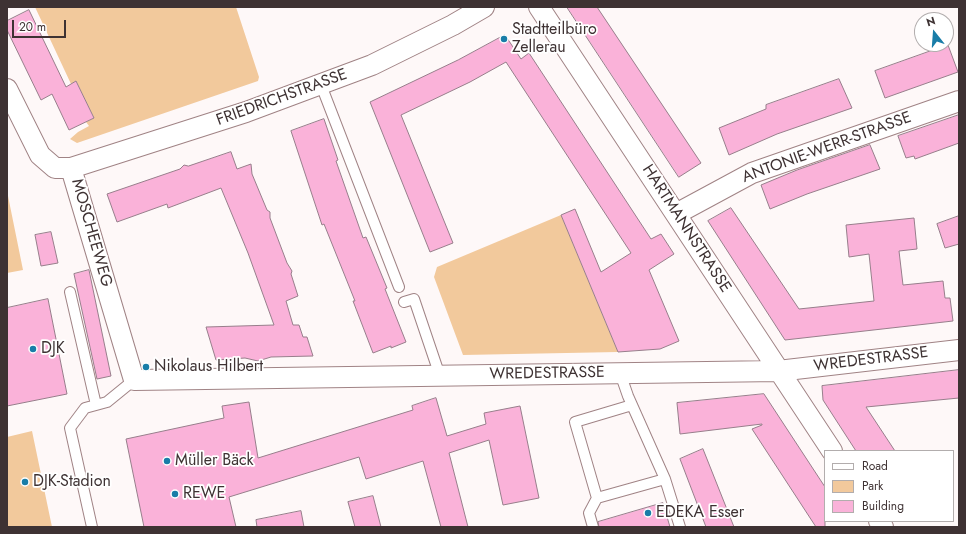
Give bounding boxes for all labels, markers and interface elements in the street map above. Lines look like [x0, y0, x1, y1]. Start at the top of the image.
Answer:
scale bar [14, 12, 68, 38]
north arrow [914, 12, 954, 52]
text: N [924, 13, 937, 30]
text: 20 m [19, 18, 46, 36]
place label: Stadtteilbüro Zellerau [512, 20, 597, 58]
marker: Stadtteilbüro Zellerau [499, 34, 509, 44]
street label: FRIEDRICHSTRASSE [214, 65, 350, 131]
street label: ANTONIE-WERR-STRASSE [740, 108, 914, 188]
street label: HARTMANNSTRASSE [637, 161, 735, 297]
street label: MOSCHEEWEG [66, 177, 116, 289]
place label: DJK [41, 339, 65, 359]
street label: WREDESTRASSE [813, 343, 929, 377]
marker: DJK [28, 344, 38, 354]
place label: Nikolaus Hilbert [154, 357, 263, 377]
marker: Nikolaus Hilbert [141, 362, 151, 372]
street label: WREDESTRASSE [489, 363, 605, 385]
legend [824, 450, 954, 522]
place label: Müller Bäck [175, 451, 254, 471]
marker: Müller Bäck [162, 456, 172, 466]
text: Road [862, 457, 888, 475]
place label: DJK-Stadion [33, 472, 111, 492]
marker: DJK-Stadion [20, 477, 30, 487]
text: Park [862, 477, 883, 495]
place label: REWE [183, 484, 225, 504]
marker: REWE [170, 489, 180, 499]
text: Building [862, 497, 904, 515]
place label: EDEKA Esser [656, 503, 744, 523]
marker: EDEKA Esser [643, 508, 653, 518]

